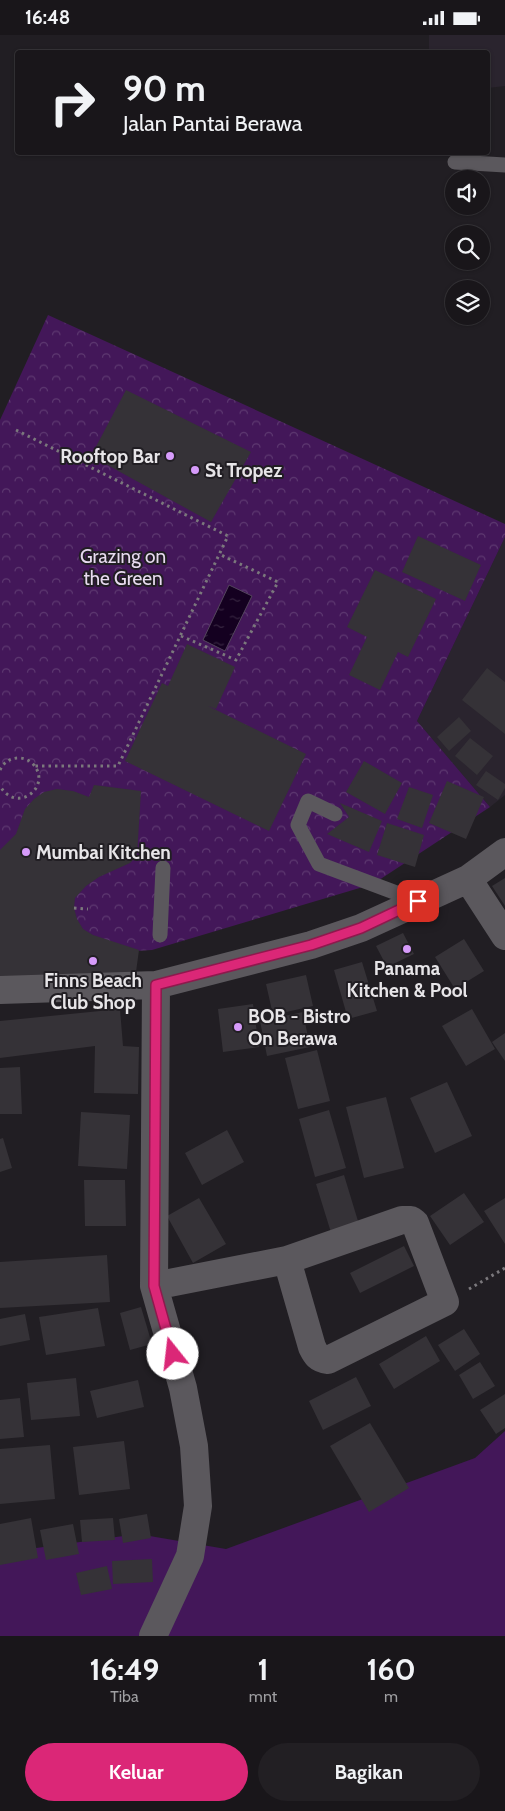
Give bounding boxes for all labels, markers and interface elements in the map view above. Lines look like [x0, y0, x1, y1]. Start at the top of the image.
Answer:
text: 16:48 [25, 6, 70, 29]
text: 90 m [123, 67, 206, 110]
icon: right [40, 70, 105, 135]
text: Jalan Pantai Berawa [123, 110, 302, 137]
map controls [445, 170, 490, 325]
button: sound [445, 170, 490, 215]
button: search [445, 225, 490, 270]
button: layers [445, 280, 490, 325]
place label: Rooftop Bar [60, 445, 161, 468]
marker: Rooftop Bar [164, 450, 176, 462]
place label: St Tropez [205, 459, 282, 482]
marker: St Tropez [189, 464, 201, 476]
park label: Grazing on the Green [80, 545, 166, 590]
place label: Mumbai Kitchen [36, 841, 171, 864]
marker: Mumbai Kitchen [20, 846, 32, 858]
pin [397, 880, 439, 922]
icon: arrive [404, 887, 432, 915]
marker: Panama Kitchen & Pool [401, 943, 413, 955]
marker: Finns Beach Club Shop [87, 955, 99, 967]
place label: Panama Kitchen & Pool [346, 957, 468, 1002]
place label: Finns Beach Club Shop [44, 969, 142, 1014]
place label: BOB - Bistro On Berawa [248, 1005, 351, 1050]
marker: BOB - Bistro On Berawa [232, 1021, 244, 1033]
position arrow [146, 1327, 198, 1379]
text: 16:49 [89, 1651, 159, 1688]
text: 1 [257, 1651, 269, 1688]
text: 160 [366, 1651, 416, 1688]
text: Tiba [110, 1687, 139, 1706]
text: mnt [249, 1687, 277, 1706]
text: m [384, 1687, 398, 1706]
button: Keluar [25, 1743, 248, 1801]
button: Bagikan [258, 1743, 480, 1801]

